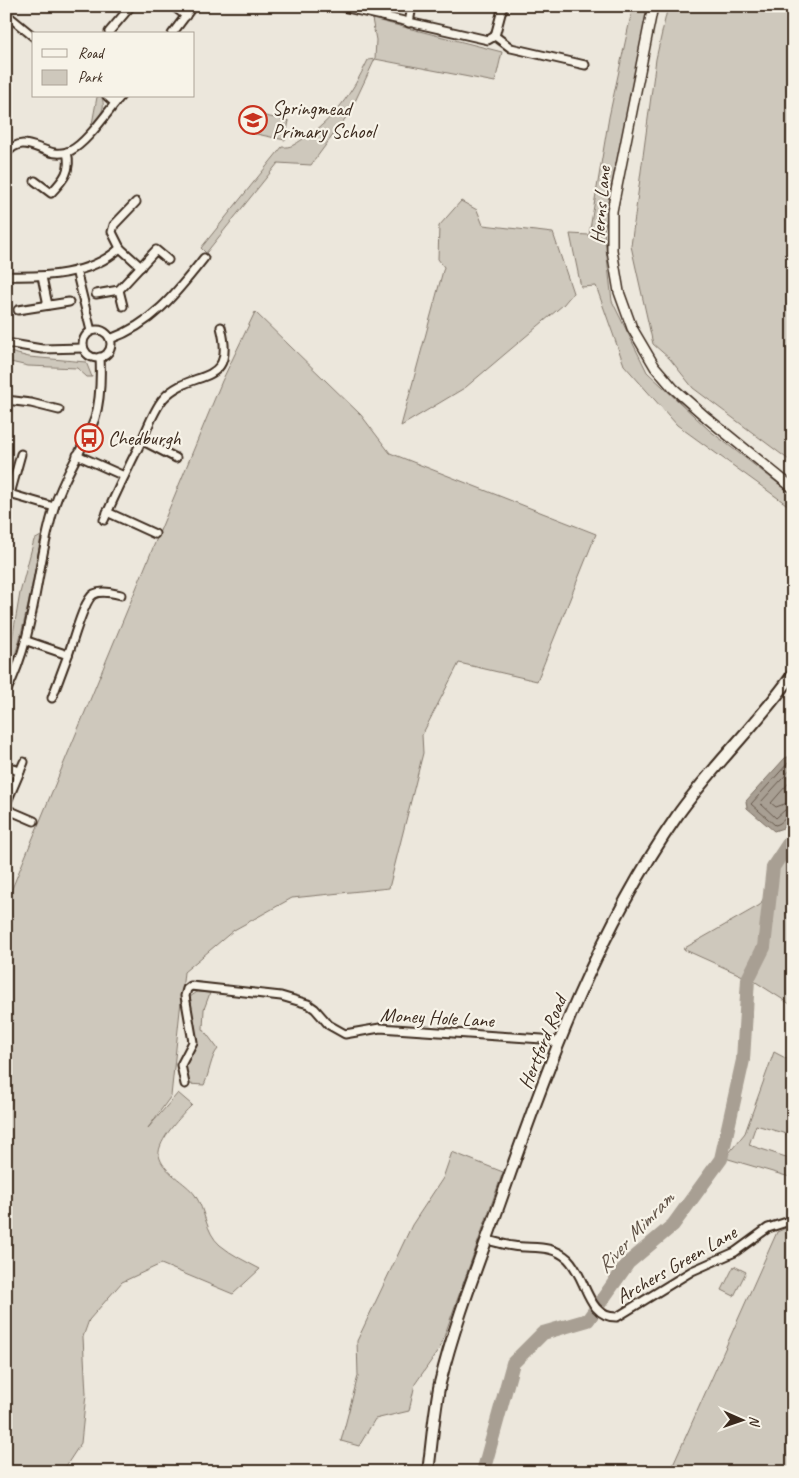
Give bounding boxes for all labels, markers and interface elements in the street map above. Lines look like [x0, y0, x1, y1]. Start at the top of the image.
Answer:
legend [32, 32, 195, 98]
text: Road [78, 44, 105, 63]
text: Park [78, 68, 103, 87]
place label: Springmead Primary School [272, 96, 378, 144]
school or university icon: Springmead Primary School [238, 105, 268, 135]
street label: Herns Lane [585, 164, 616, 245]
bus stop icon: Chedburgh [74, 423, 104, 453]
place label: Chedburgh [108, 426, 181, 451]
street label: Hertford Road [512, 989, 574, 1093]
street label: Money Hole Lane [380, 1002, 496, 1033]
water label: River Mimram [591, 1184, 681, 1278]
street label: Archers Green Lane [612, 1219, 742, 1309]
north arrow [716, 1396, 766, 1446]
text: N [746, 1416, 763, 1427]

